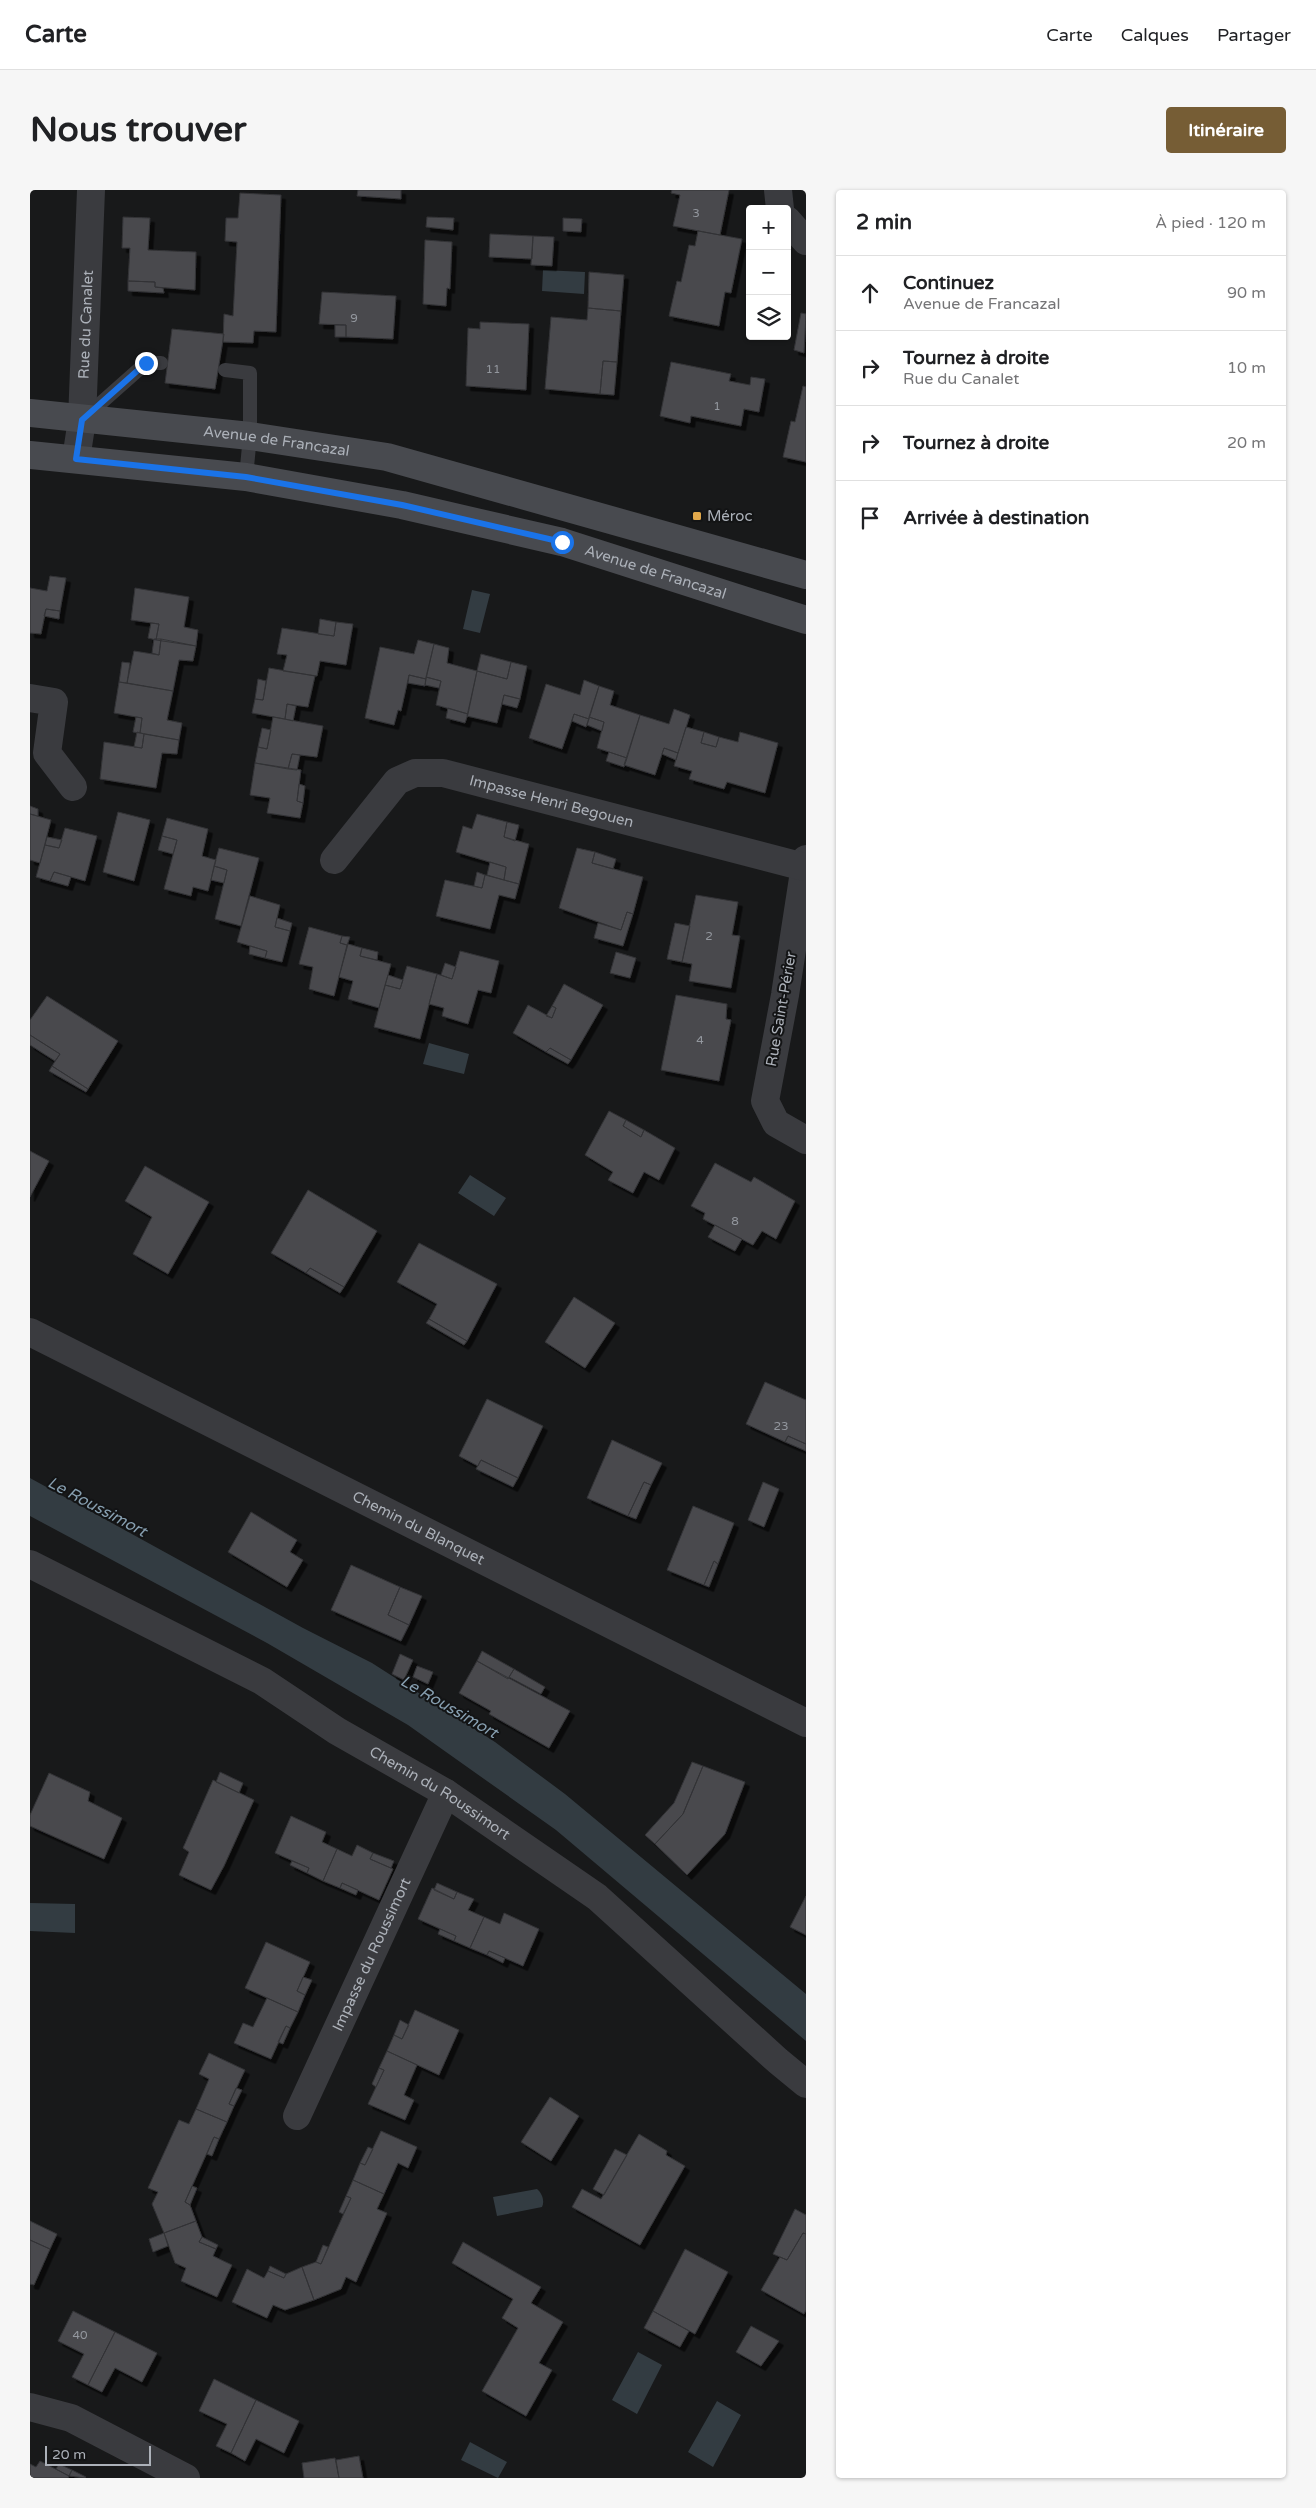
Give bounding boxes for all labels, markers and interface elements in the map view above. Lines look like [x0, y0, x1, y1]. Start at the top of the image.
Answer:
text: Carte [25, 20, 87, 49]
text: Carte [1046, 24, 1093, 46]
text: Calques [1121, 24, 1189, 46]
text: Partager [1217, 24, 1291, 46]
button: Itinéraire [1166, 107, 1286, 153]
text: Nous trouver [30, 109, 246, 151]
map controls [746, 205, 791, 340]
button: + [746, 205, 791, 250]
house number: 3 [692, 206, 700, 220]
text: 2 min [856, 210, 912, 235]
text: À pied · 120 m [1155, 213, 1266, 233]
button: − [746, 250, 791, 295]
street label: Rue du Canalet [75, 269, 97, 379]
text: Continuez [903, 272, 994, 294]
icon: ahead [856, 279, 884, 307]
text: 90 m [1227, 283, 1266, 303]
text: Avenue de Francazal [903, 294, 1060, 314]
button: layers [746, 295, 791, 340]
house number: 9 [350, 311, 358, 325]
text: Tournez à droite [903, 347, 1049, 369]
route end [135, 352, 158, 375]
icon: right [856, 354, 884, 382]
text: 10 m [1227, 358, 1266, 378]
house number: 11 [485, 362, 501, 376]
text: Rue du Canalet [903, 369, 1019, 389]
house number: 1 [713, 399, 721, 413]
street label: Avenue de Francazal [202, 422, 351, 460]
icon: right [856, 429, 884, 457]
text: Tournez à droite [903, 432, 1049, 454]
text: 20 m [1227, 433, 1266, 453]
icon: arrive [856, 504, 884, 532]
place label: Méroc [707, 507, 752, 525]
text: Arrivée à destination [903, 507, 1089, 529]
marker: Méroc [691, 510, 703, 522]
route start [551, 531, 574, 554]
street label: Avenue de Francazal [582, 541, 729, 603]
street label: Impasse Henri Begouen [468, 771, 636, 831]
house number: 2 [705, 929, 713, 943]
street label: Rue Saint-Périer [762, 950, 800, 1068]
house number: 4 [696, 1033, 704, 1047]
house number: 8 [731, 1214, 739, 1228]
house number: 23 [773, 1419, 789, 1433]
water label: Le Roussimort [44, 1473, 152, 1542]
street label: Chemin du Blanquet [349, 1487, 488, 1569]
water label: Le Roussimort [397, 1671, 503, 1744]
street label: Chemin du Roussimort [366, 1742, 514, 1844]
street label: Impasse du Roussimort [328, 1875, 415, 2034]
house number: 40 [72, 2328, 88, 2342]
scale bar [45, 2443, 151, 2466]
text: 20 m [52, 2446, 86, 2463]

